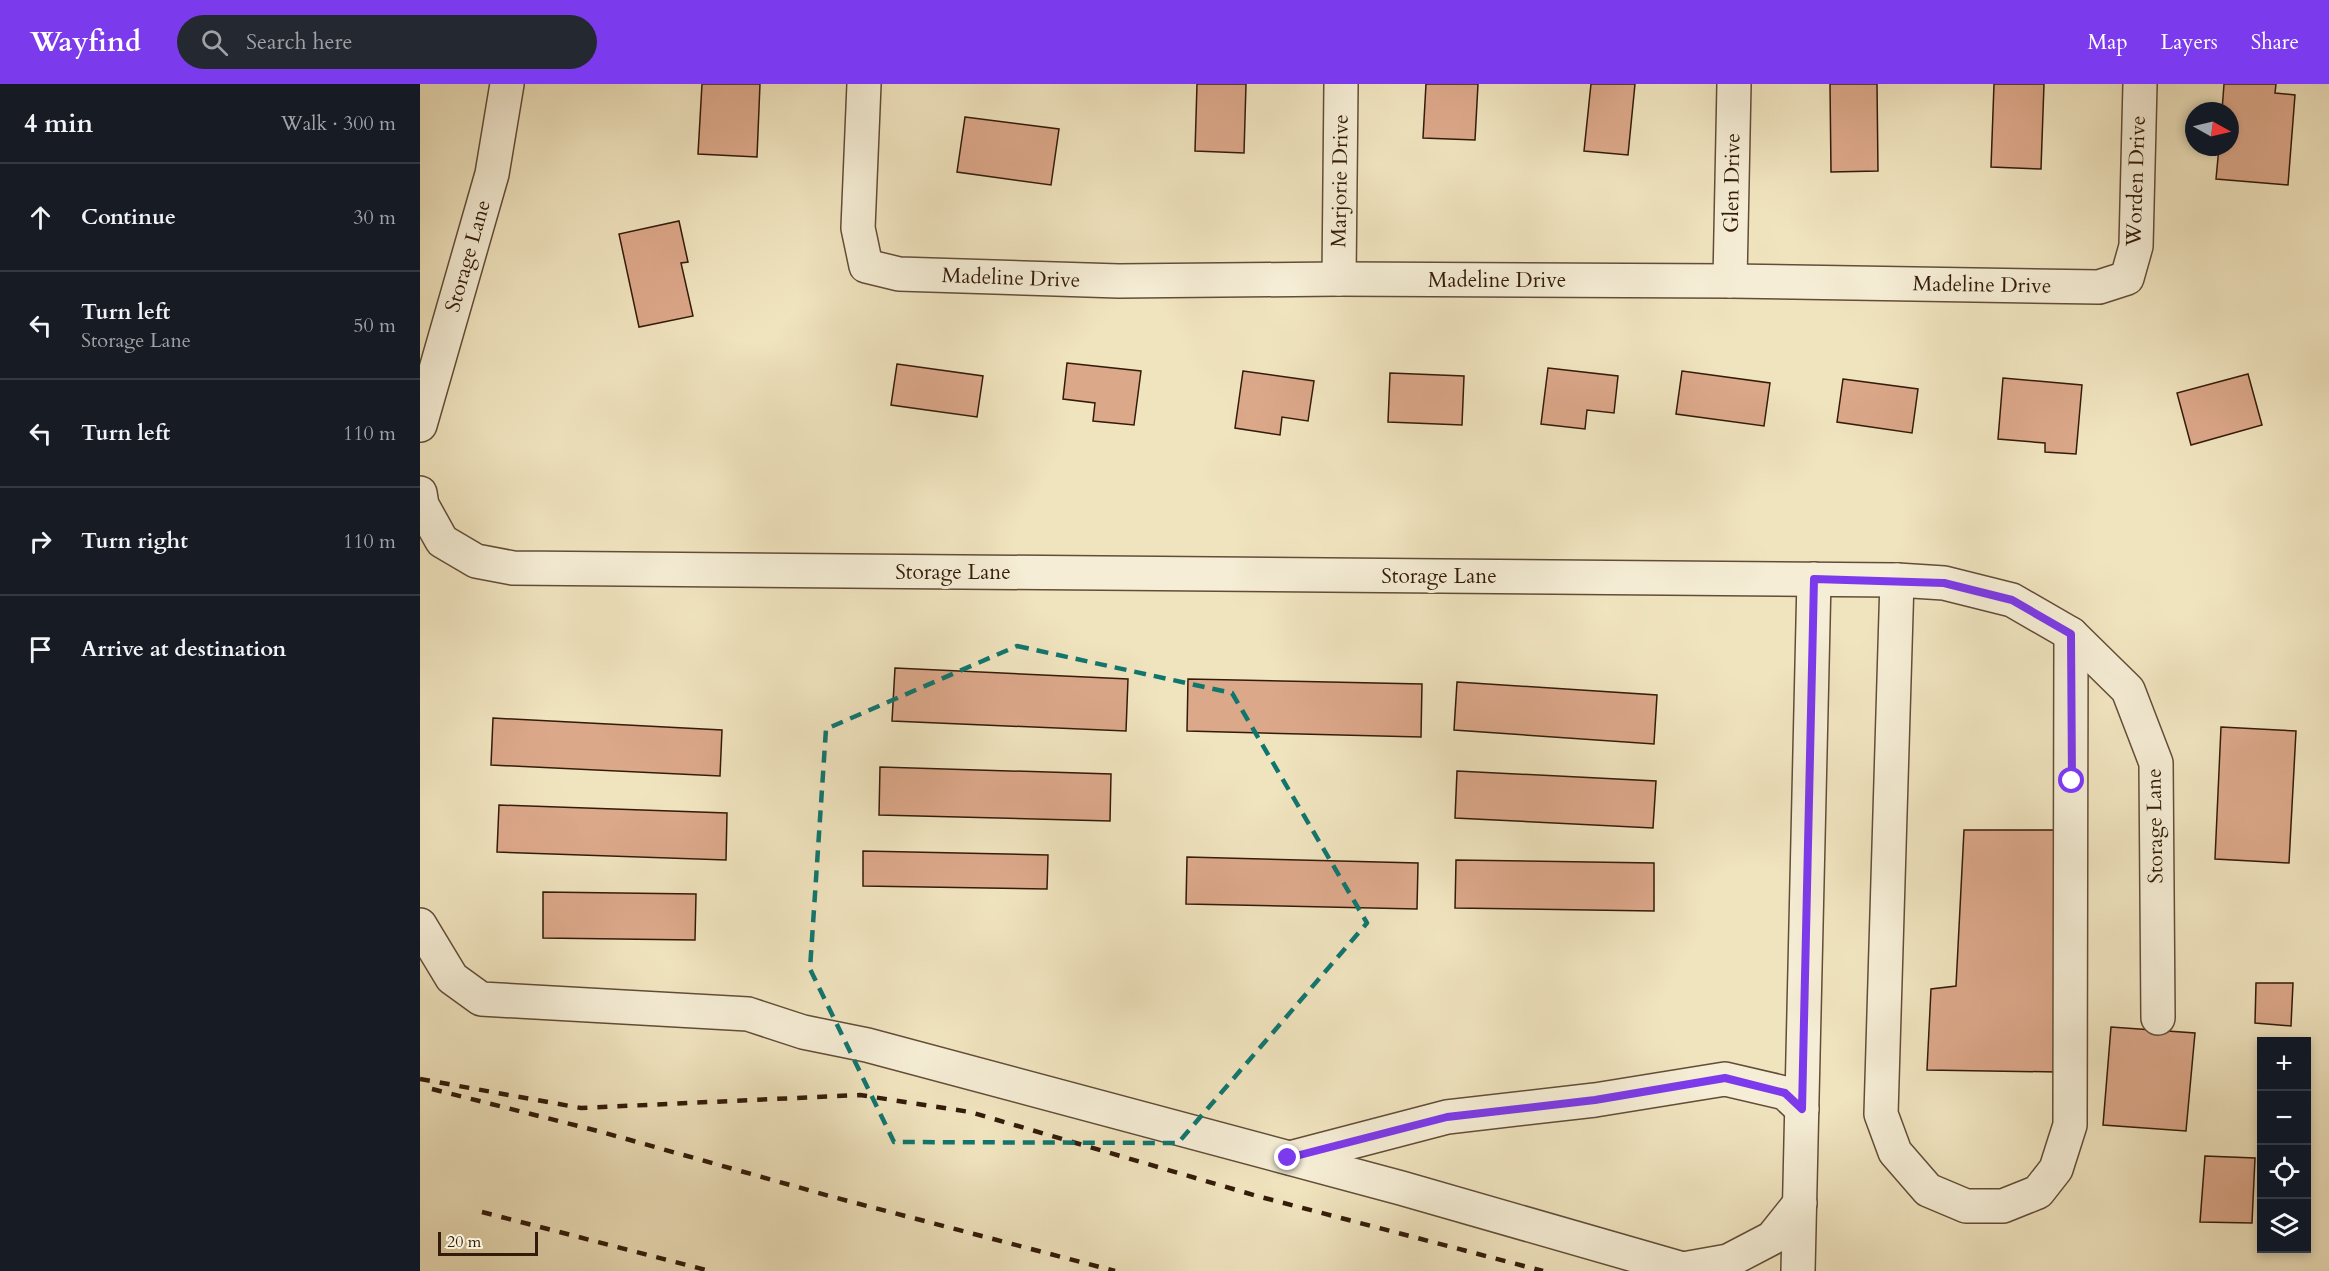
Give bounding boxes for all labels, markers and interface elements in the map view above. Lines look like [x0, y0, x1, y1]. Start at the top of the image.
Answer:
search box [177, 15, 597, 69]
text: Wayfind [30, 23, 141, 61]
icon: search [198, 26, 231, 59]
text: Search here [246, 27, 353, 57]
text: Map [2088, 28, 2128, 57]
text: Layers [2161, 28, 2218, 57]
text: Share [2251, 28, 2299, 57]
north arrow [2185, 102, 2239, 156]
text: 4 min [24, 106, 93, 141]
text: Walk · 300 m [281, 110, 396, 137]
street label: Marjorie Drive [1324, 114, 1356, 248]
street label: Worden Drive [2119, 115, 2153, 248]
street label: Glen Drive [1717, 133, 1747, 233]
street label: Storage Lane [438, 197, 498, 315]
icon: ahead [24, 201, 57, 234]
text: Continue [81, 202, 176, 232]
text: 30 m [353, 204, 396, 231]
street label: Madeline Drive [941, 261, 1081, 295]
street label: Madeline Drive [1428, 266, 1566, 295]
street label: Madeline Drive [1912, 269, 2052, 301]
text: Turn left [81, 297, 170, 327]
icon: left [24, 309, 57, 342]
text: 50 m [353, 312, 396, 339]
text: Storage Lane [81, 327, 191, 354]
icon: left [24, 417, 57, 450]
text: Turn left [81, 418, 170, 448]
text: 110 m [343, 420, 396, 447]
icon: right [24, 525, 57, 558]
text: Turn right [81, 526, 188, 556]
text: 110 m [343, 528, 396, 555]
street label: Storage Lane [895, 558, 1011, 587]
street label: Storage Lane [1381, 562, 1497, 591]
icon: arrive [24, 633, 57, 666]
text: Arrive at destination [81, 634, 286, 664]
route start [2058, 767, 2084, 793]
street label: Storage Lane [2139, 768, 2171, 884]
map controls [2257, 1037, 2311, 1253]
button: + [2257, 1037, 2311, 1091]
button: − [2257, 1091, 2311, 1145]
route end [1274, 1144, 1300, 1170]
button: locate [2257, 1145, 2311, 1199]
button: layers [2257, 1199, 2311, 1253]
scale bar [438, 1229, 538, 1256]
text: 20 m [447, 1231, 481, 1253]

